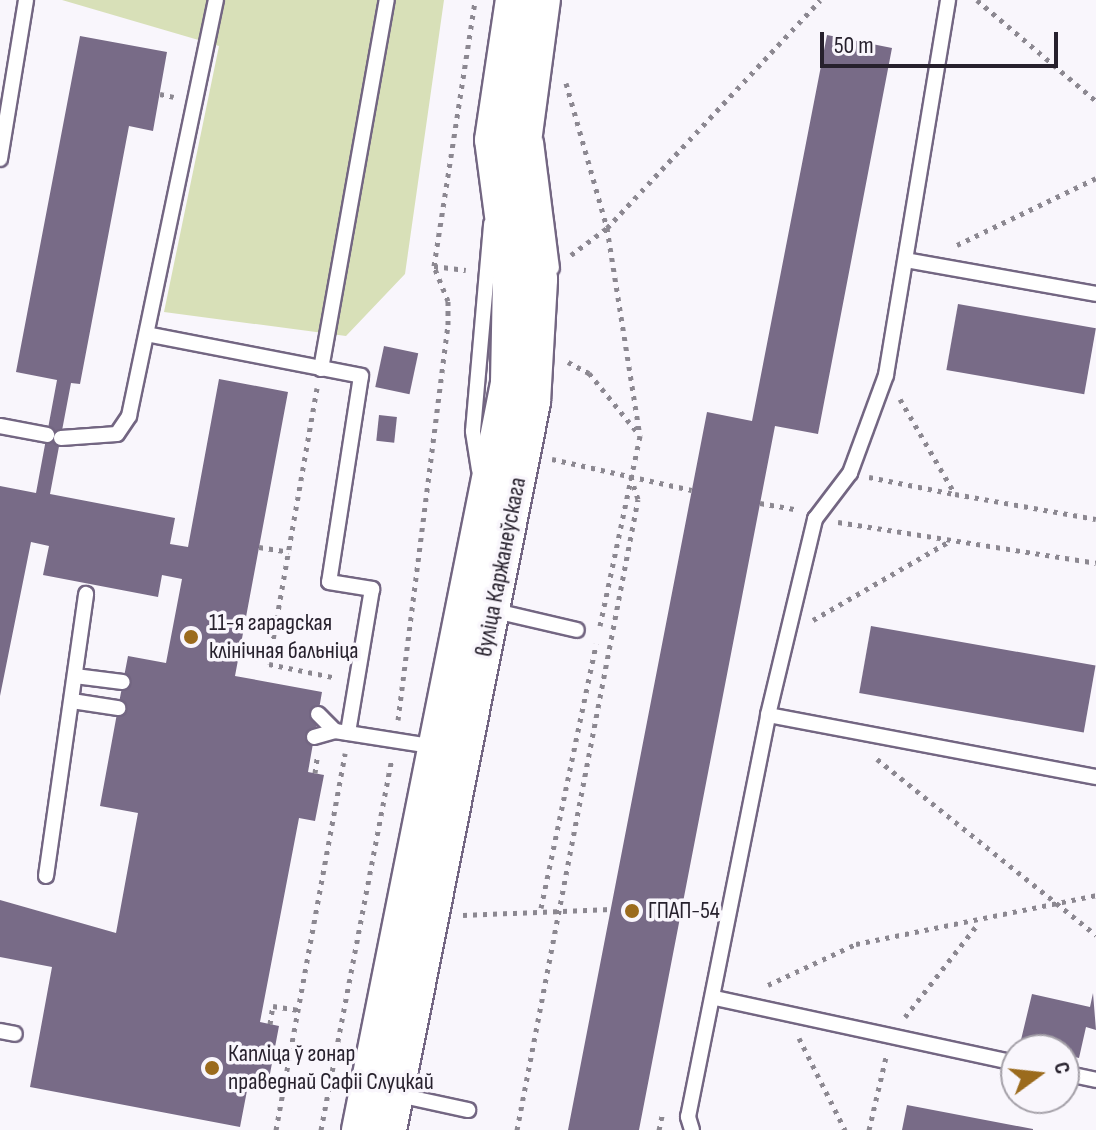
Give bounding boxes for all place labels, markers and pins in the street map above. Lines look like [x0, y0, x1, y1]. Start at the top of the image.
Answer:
place label: 11-я гарадская клінічная бальніца [209, 609, 359, 665]
marker: 11-я гарадская клінічная бальніца [180, 626, 202, 648]
place label: ГПАП-54 [648, 897, 720, 925]
marker: ГПАП-54 [623, 902, 641, 920]
place label: Капліца ў гонар праведнай Сафіі Слуцкай [228, 1040, 434, 1096]
marker: Капліца ў гонар праведнай Сафіі Слуцкай [203, 1059, 221, 1077]

